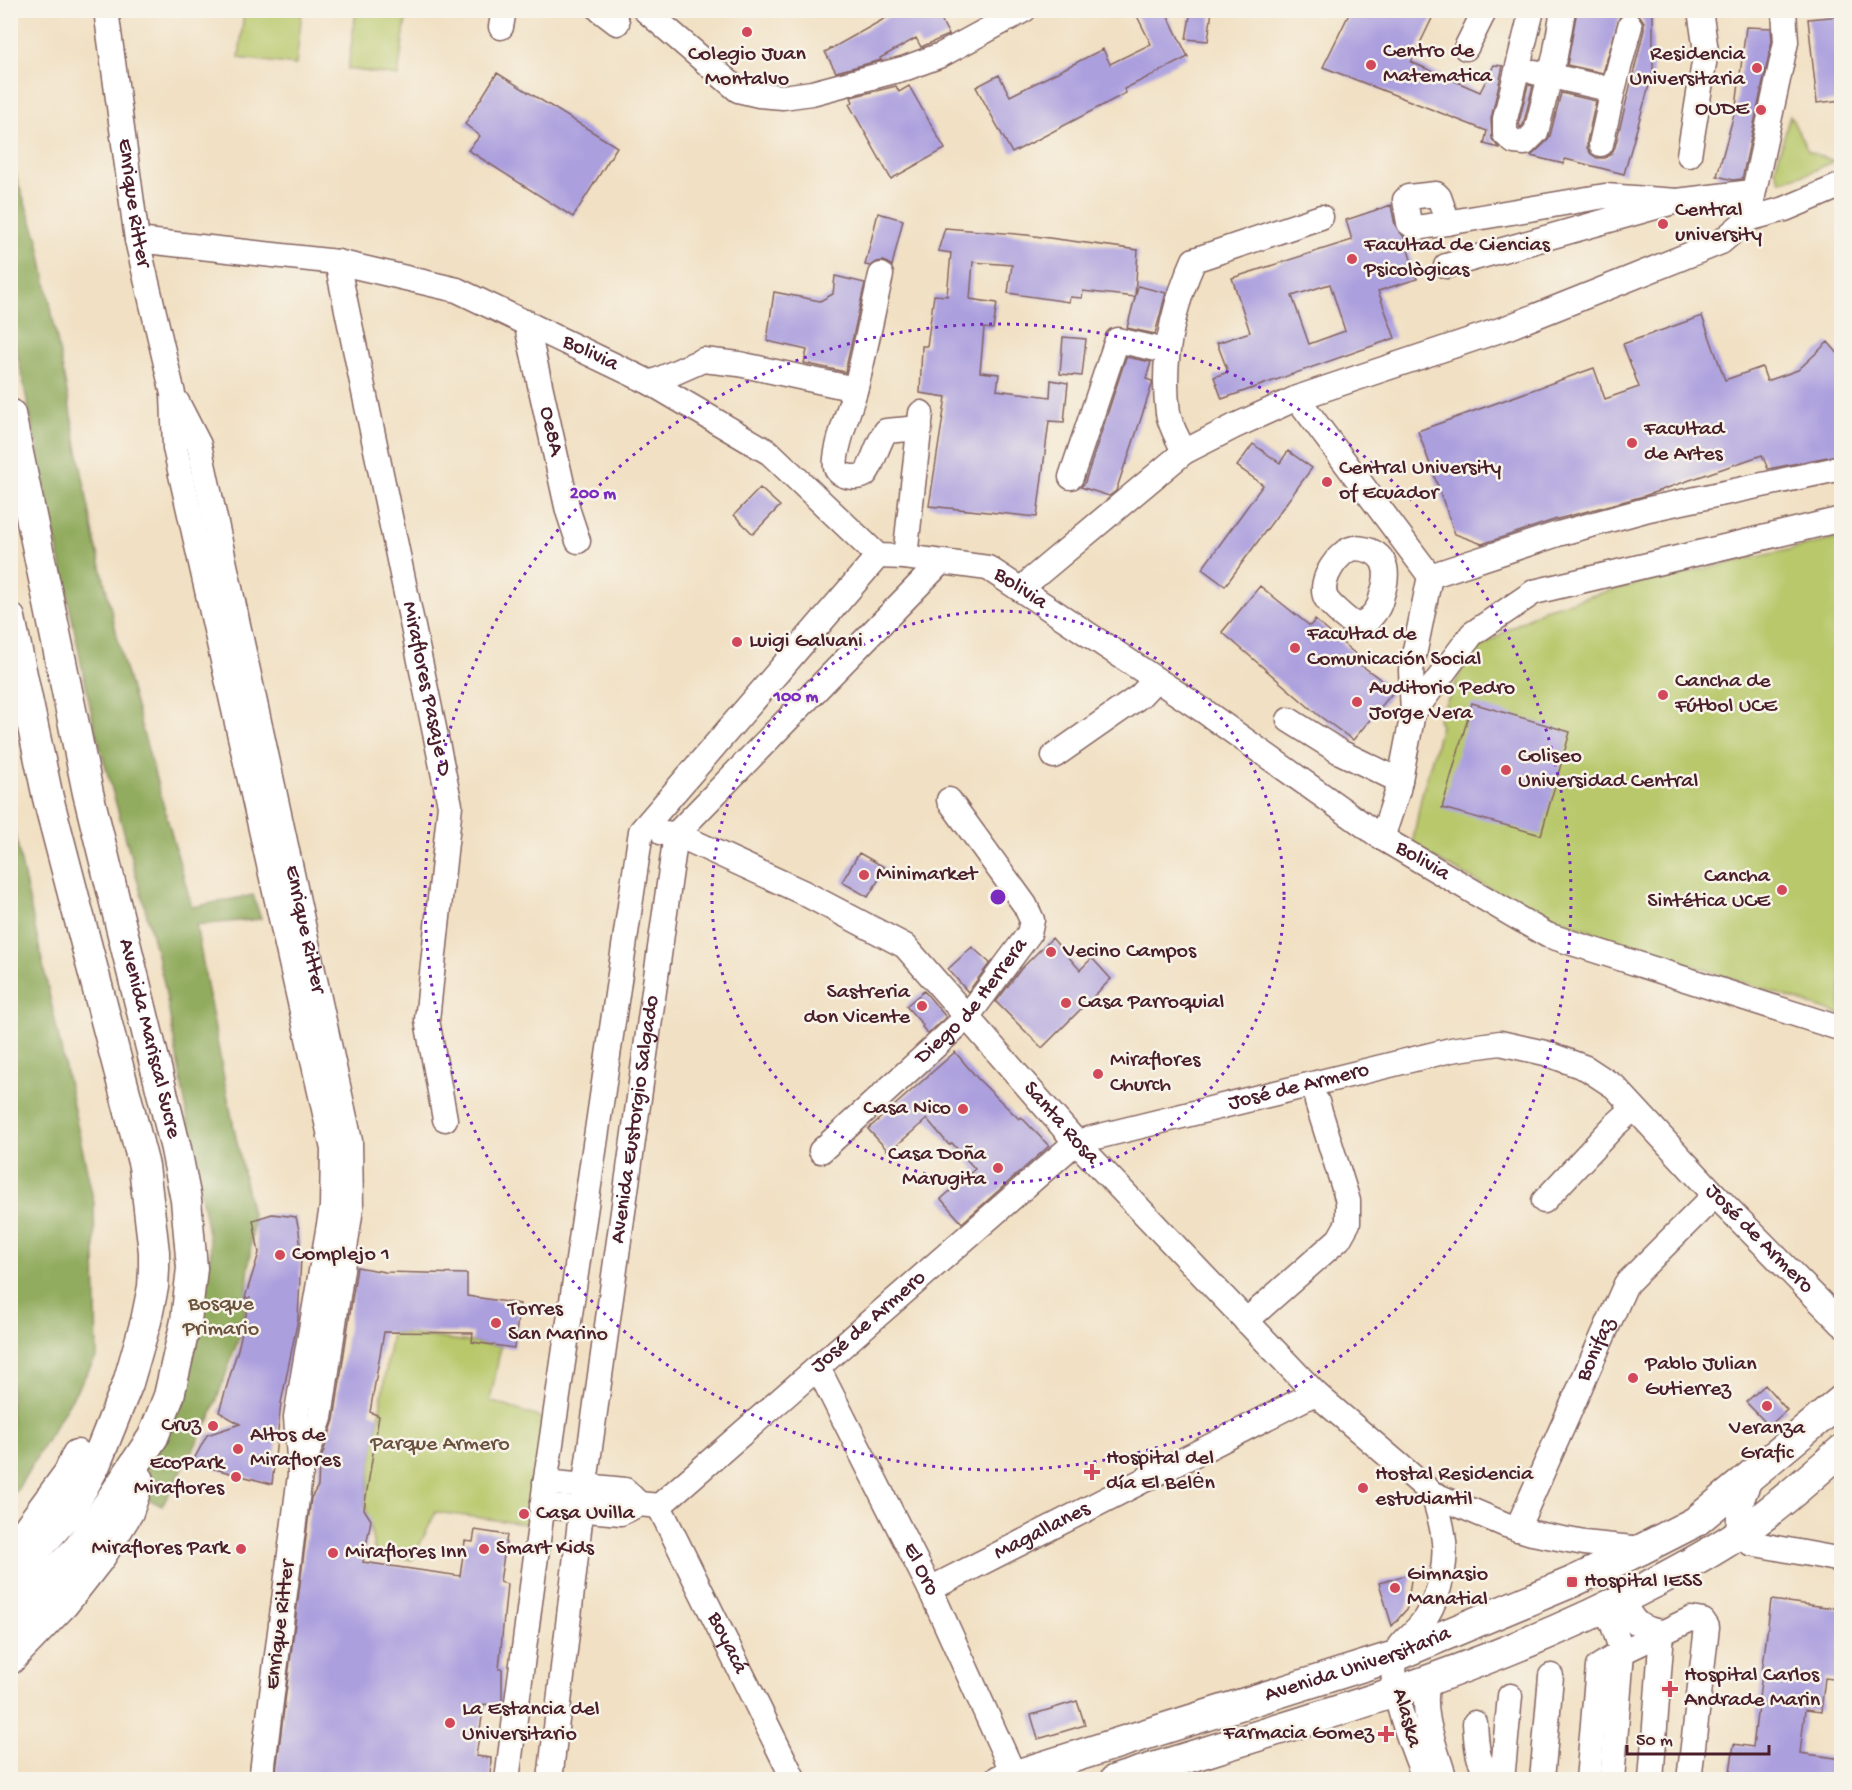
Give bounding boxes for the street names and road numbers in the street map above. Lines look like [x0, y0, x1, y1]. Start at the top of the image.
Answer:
street label: Enrique Ritter [110, 137, 157, 272]
street label: Bolivia [557, 329, 623, 379]
street label: Oe8A [532, 404, 569, 459]
street label: Bolivia [987, 562, 1052, 617]
street label: Miraflores Pasaje D [395, 599, 457, 779]
street label: Bolivia [1389, 835, 1455, 888]
street label: Enrique Ritter [278, 863, 331, 998]
street label: Diego de Herrera [909, 933, 1035, 1072]
street label: Avenida Mariscal Sucre [112, 936, 186, 1142]
street label: Avenida Eustorgio Salgado [606, 994, 666, 1245]
street label: José de Armero [1226, 1058, 1372, 1117]
street label: Santa Rosa [1017, 1077, 1105, 1171]
street label: José de Armero [1699, 1179, 1819, 1300]
street label: José de Armero [806, 1265, 932, 1380]
street label: Bonifaz [1571, 1313, 1623, 1387]
street label: Magallanes [990, 1496, 1095, 1567]
street label: El Oro [896, 1539, 944, 1600]
street label: Enrique Ritter [260, 1557, 302, 1691]
street label: Boyacá [700, 1607, 753, 1679]
street label: Avenida Universitaria [1262, 1621, 1456, 1709]
street label: Alaska [1385, 1686, 1427, 1751]

